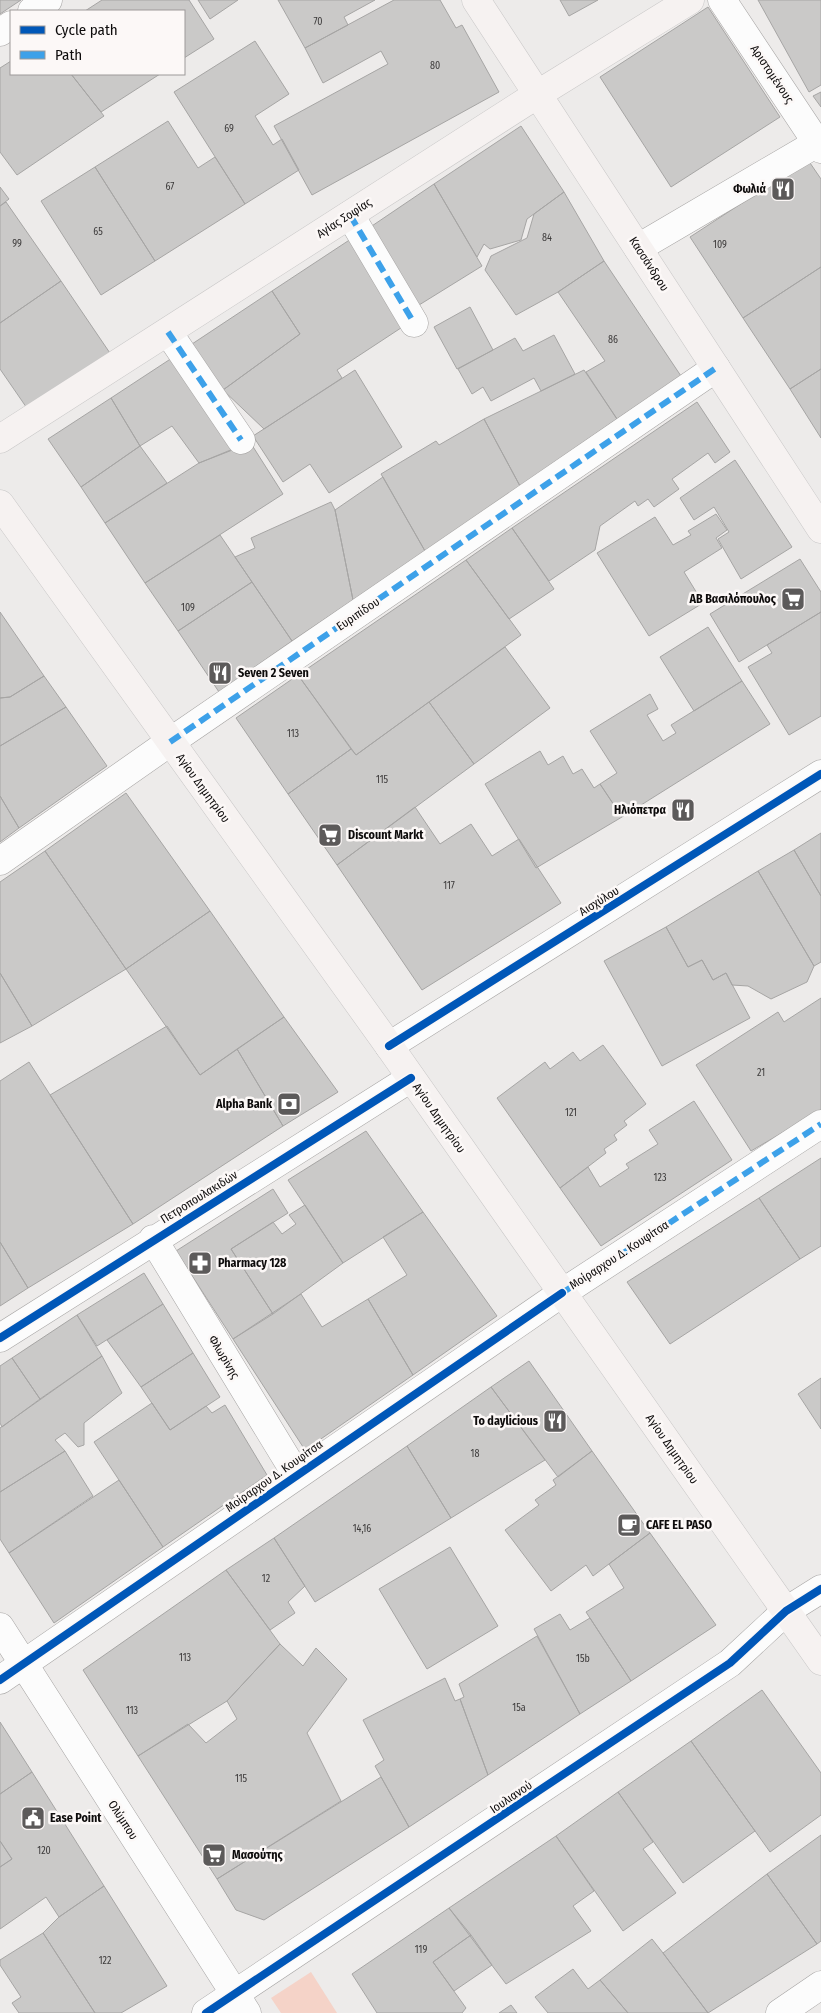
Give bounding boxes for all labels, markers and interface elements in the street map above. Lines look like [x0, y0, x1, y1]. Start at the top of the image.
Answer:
legend [10, 10, 185, 75]
house number: 70 [313, 16, 323, 28]
text: Cycle path [55, 21, 118, 39]
street label: Αριστομένους [747, 42, 797, 106]
text: Path [55, 46, 82, 64]
house number: 80 [430, 60, 440, 72]
house number: 69 [224, 123, 234, 135]
restaurant icon: Φωλιά [770, 176, 796, 202]
house number: 67 [166, 181, 174, 193]
place label: Φωλιά [733, 181, 766, 196]
street label: Αγίας Σοφίας [314, 195, 374, 241]
house number: 65 [93, 226, 103, 238]
house number: 84 [542, 232, 552, 244]
street label: Κασσάνδρου [626, 234, 672, 294]
house number: 99 [12, 238, 22, 250]
house number: 109 [713, 239, 727, 251]
house number: 86 [608, 334, 618, 346]
supermarket icon: ΑΒ Βασιλόπουλος [780, 586, 806, 612]
place label: ΑΒ Βασιλόπουλος [688, 591, 777, 606]
street label: Ευριπίδου [334, 594, 382, 634]
house number: 109 [181, 602, 195, 614]
restaurant icon: Seven 2 Seven [207, 660, 233, 686]
place label: Seven 2 Seven [238, 666, 309, 680]
house number: 113 [287, 728, 300, 740]
street label: Αγίου Δημητρίου [173, 751, 233, 825]
house number: 115 [376, 774, 389, 786]
restaurant icon: Ηλιόπετρα [670, 797, 696, 823]
place label: Ηλιόπετρα [614, 802, 666, 817]
supermarket icon: Discount Markt [317, 822, 343, 848]
place label: Discount Markt [348, 828, 424, 842]
house number: 117 [443, 880, 455, 892]
street label: Αισχύλου [576, 883, 622, 919]
house number: 21 [757, 1067, 765, 1079]
street label: Αγίου Δημητρίου [410, 1080, 468, 1156]
bank icon: Alpha Bank [276, 1091, 302, 1117]
place label: Alpha Bank [215, 1097, 273, 1111]
house number: 121 [565, 1107, 577, 1119]
street label: Πετροπουλακιδών [158, 1167, 241, 1226]
house number: 123 [654, 1172, 667, 1184]
street label: Μοίραρχου Δ. Κουφίτσα [567, 1218, 671, 1292]
pharmacy icon: Pharmacy 128 [187, 1250, 213, 1276]
place label: Pharmacy 128 [218, 1256, 287, 1270]
street label: Φλωρίνης [206, 1333, 242, 1381]
restaurant icon: To daylicious [542, 1408, 568, 1434]
street label: Αγίου Δημητρίου [643, 1411, 701, 1487]
place label: To daylicious [473, 1414, 539, 1428]
street label: Μοίραρχου Δ. Κουφίτσα [223, 1437, 325, 1515]
house number: 18 [471, 1448, 479, 1460]
cafe icon: CAFE EL PASO [616, 1512, 642, 1538]
place label: CAFE EL PASO [646, 1518, 713, 1532]
house number: 14,16 [353, 1523, 371, 1535]
house number: 12 [262, 1573, 271, 1585]
house number: 113 [179, 1652, 192, 1664]
house number: 15b [576, 1653, 590, 1665]
house number: 15a [512, 1702, 526, 1714]
house number: 113 [126, 1705, 139, 1717]
house number: 115 [235, 1773, 248, 1785]
street label: Ιουλιανού [487, 1778, 535, 1816]
street label: Ολύμπου [105, 1798, 141, 1842]
public building icon: Ease Point [20, 1805, 46, 1831]
place label: Ease Point [50, 1811, 102, 1825]
supermarket icon: Μασούτης [201, 1842, 227, 1868]
house number: 120 [37, 1845, 51, 1857]
place label: Μασούτης [232, 1847, 284, 1862]
house number: 119 [415, 1944, 427, 1956]
house number: 122 [99, 1955, 112, 1967]

